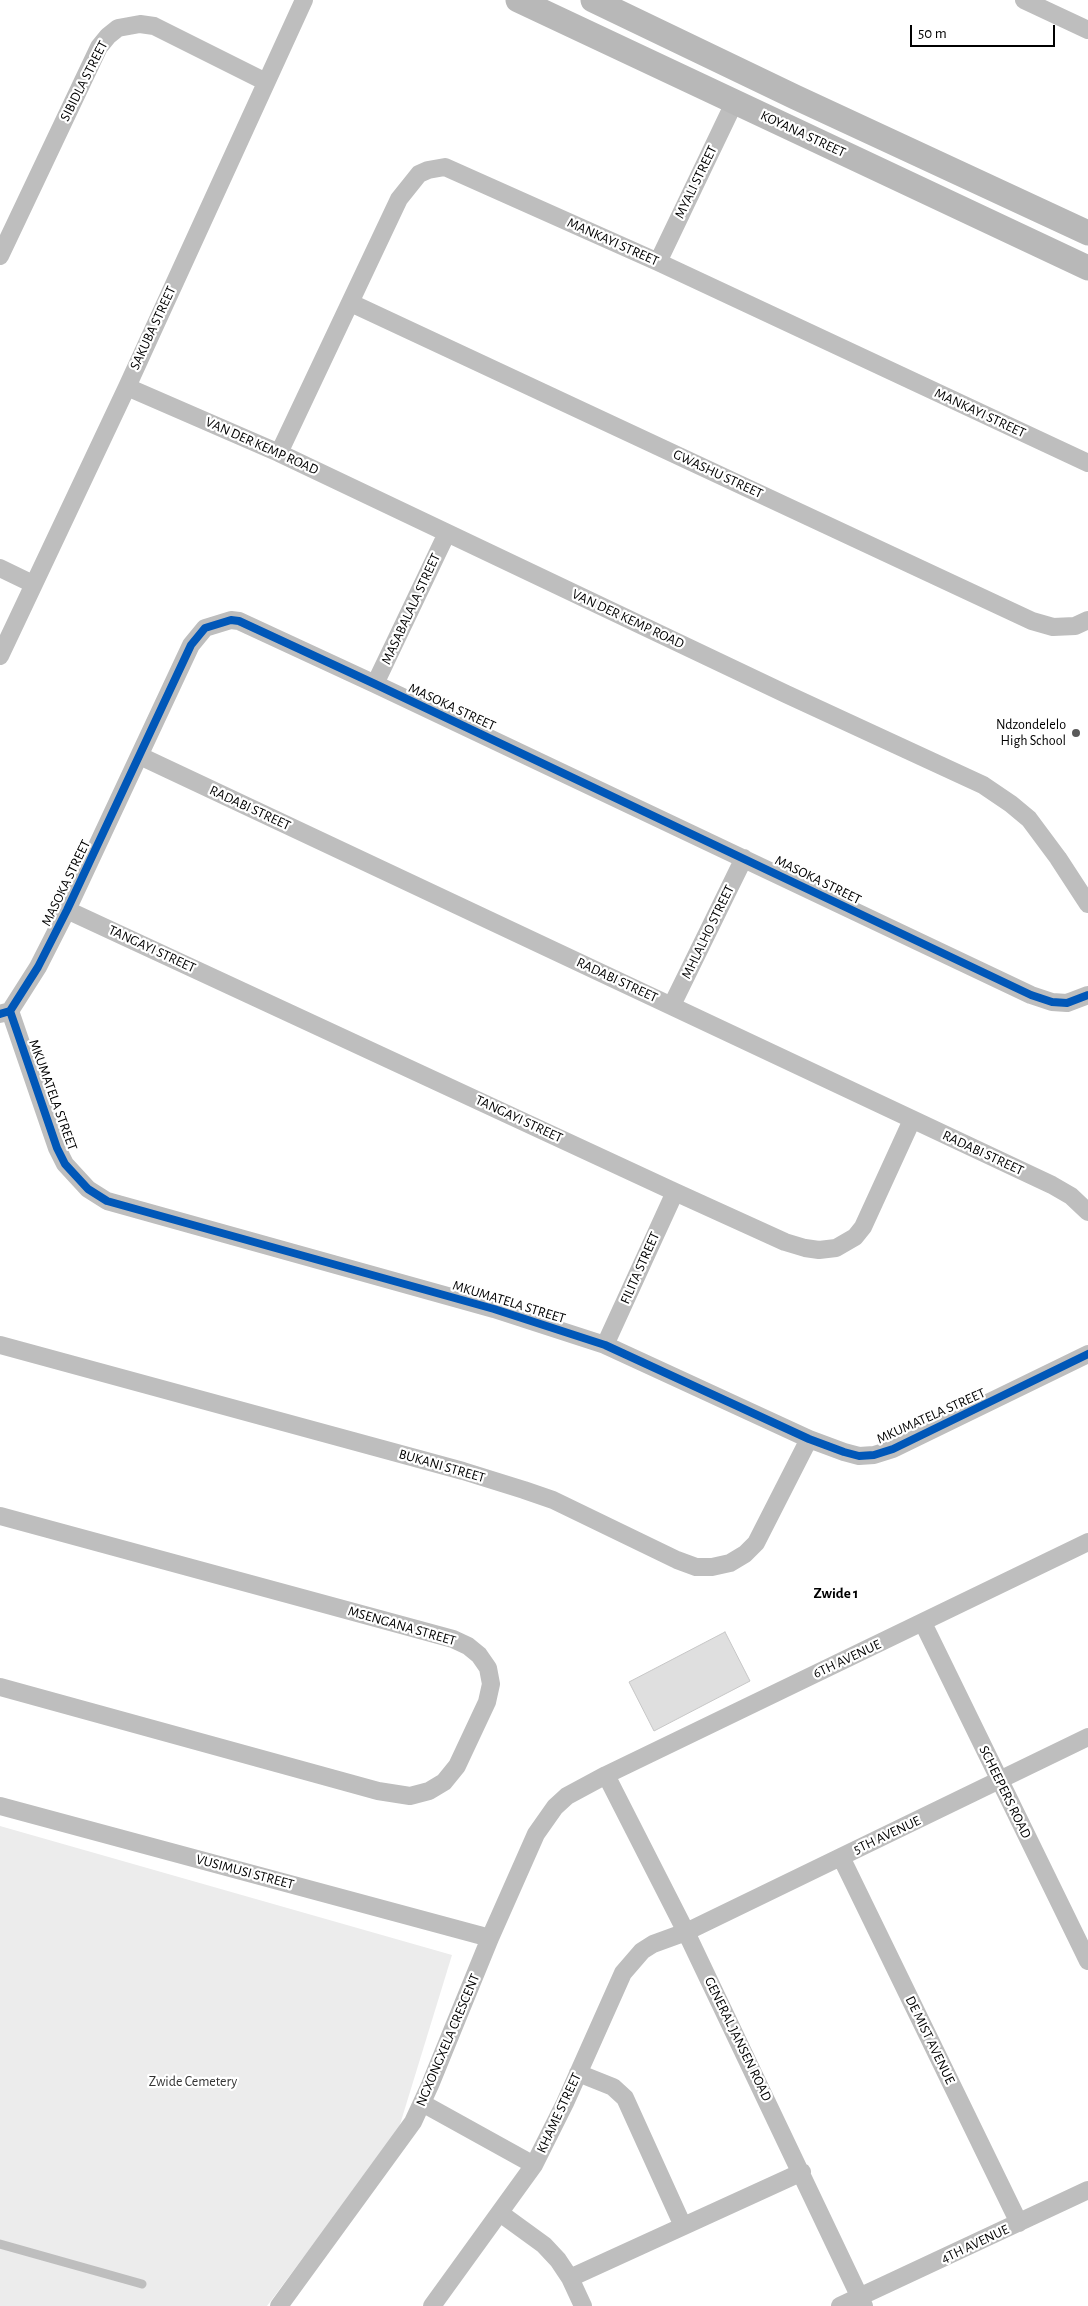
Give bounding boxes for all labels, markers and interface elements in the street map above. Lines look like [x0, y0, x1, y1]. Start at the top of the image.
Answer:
scale bar [913, 15, 1058, 47]
text: 50 m [918, 26, 947, 41]
street label: SIBIDLA STREET [56, 38, 112, 124]
street label: KOYANA STREET [758, 107, 848, 161]
street label: MYALI STREET [671, 143, 721, 221]
street label: MANKAYI STREET [565, 214, 661, 270]
street label: SAKUBA STREET [126, 283, 180, 373]
street label: MANKAYI STREET [932, 385, 1028, 441]
street label: VAN DER KEMP ROAD [203, 414, 321, 478]
street label: GWASHU STREET [670, 446, 766, 502]
street label: MASABALALA STREET [378, 551, 444, 667]
street label: VAN DER KEMP ROAD [569, 586, 687, 652]
street label: MASOKA STREET [406, 680, 498, 734]
place label: Ndzondelelo High School [996, 717, 1066, 750]
marker: Ndzondelelo High School [1070, 727, 1082, 739]
street label: RADABI STREET [207, 782, 293, 834]
street label: MASOKA STREET [38, 837, 94, 929]
street label: MASOKA STREET [772, 852, 864, 908]
street label: MHLALHO STREET [678, 882, 738, 982]
street label: TANGAYI STREET [106, 921, 198, 977]
street label: RADABI STREET [574, 954, 660, 1006]
street label: MKUMATELA STREET [25, 1037, 81, 1153]
street label: TANGAYI STREET [473, 1091, 565, 1147]
street label: RADABI STREET [940, 1127, 1026, 1179]
street label: FILITA STREET [617, 1229, 663, 1307]
street label: MKUMATELA STREET [451, 1277, 567, 1327]
street label: MKUMATELA STREET [874, 1385, 988, 1447]
street label: BUKANI STREET [397, 1446, 487, 1486]
district label: Zwide 1 [814, 1584, 858, 1602]
street label: MSENGANA STREET [346, 1603, 458, 1649]
street label: 6TH AVENUE [810, 1636, 884, 1682]
street label: SCHEEPERS ROAD [975, 1743, 1035, 1841]
street label: 5TH AVENUE [851, 1812, 923, 1858]
street label: VUSIMUSI STREET [194, 1851, 296, 1893]
street label: NGXONGXELA CRESCENT [412, 1971, 484, 2109]
street label: GENERAL JANSEN ROAD [701, 1974, 775, 2104]
street label: DE MIST AVENUE [901, 1993, 959, 2087]
street label: KHAME STREET [533, 2070, 585, 2156]
park label: Zwide Cemetery [149, 2074, 237, 2090]
street label: 4TH AVENUE [938, 2221, 1012, 2267]

